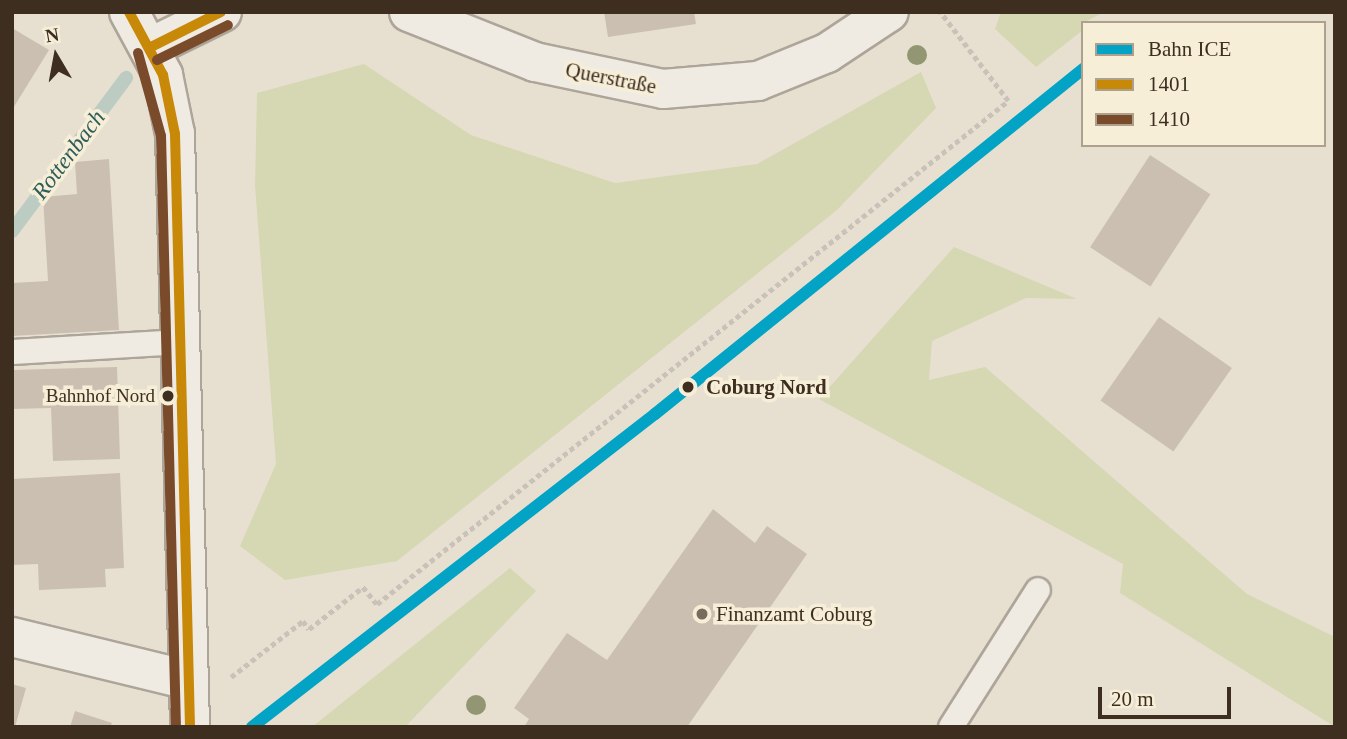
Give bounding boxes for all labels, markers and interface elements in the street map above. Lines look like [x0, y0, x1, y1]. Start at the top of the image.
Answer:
north arrow [21, 21, 91, 91]
legend [1081, 21, 1326, 147]
text: N [44, 23, 61, 46]
text: Bahn ICE [1148, 37, 1231, 61]
street label: Querstraße [563, 57, 659, 99]
text: 1401 [1148, 72, 1190, 96]
water label: Rottenbach [26, 105, 112, 205]
text: 1410 [1148, 107, 1190, 131]
place label: Coburg Nord [706, 374, 827, 400]
marker: Coburg Nord [676, 375, 700, 399]
place label: Bahnhof Nord [46, 385, 155, 407]
marker: Bahnhof Nord [161, 389, 175, 403]
place label: Finanzamt Coburg [716, 601, 873, 627]
marker: Finanzamt Coburg [694, 606, 710, 622]
scale bar [1102, 672, 1235, 716]
text: 20 m [1111, 687, 1154, 711]

